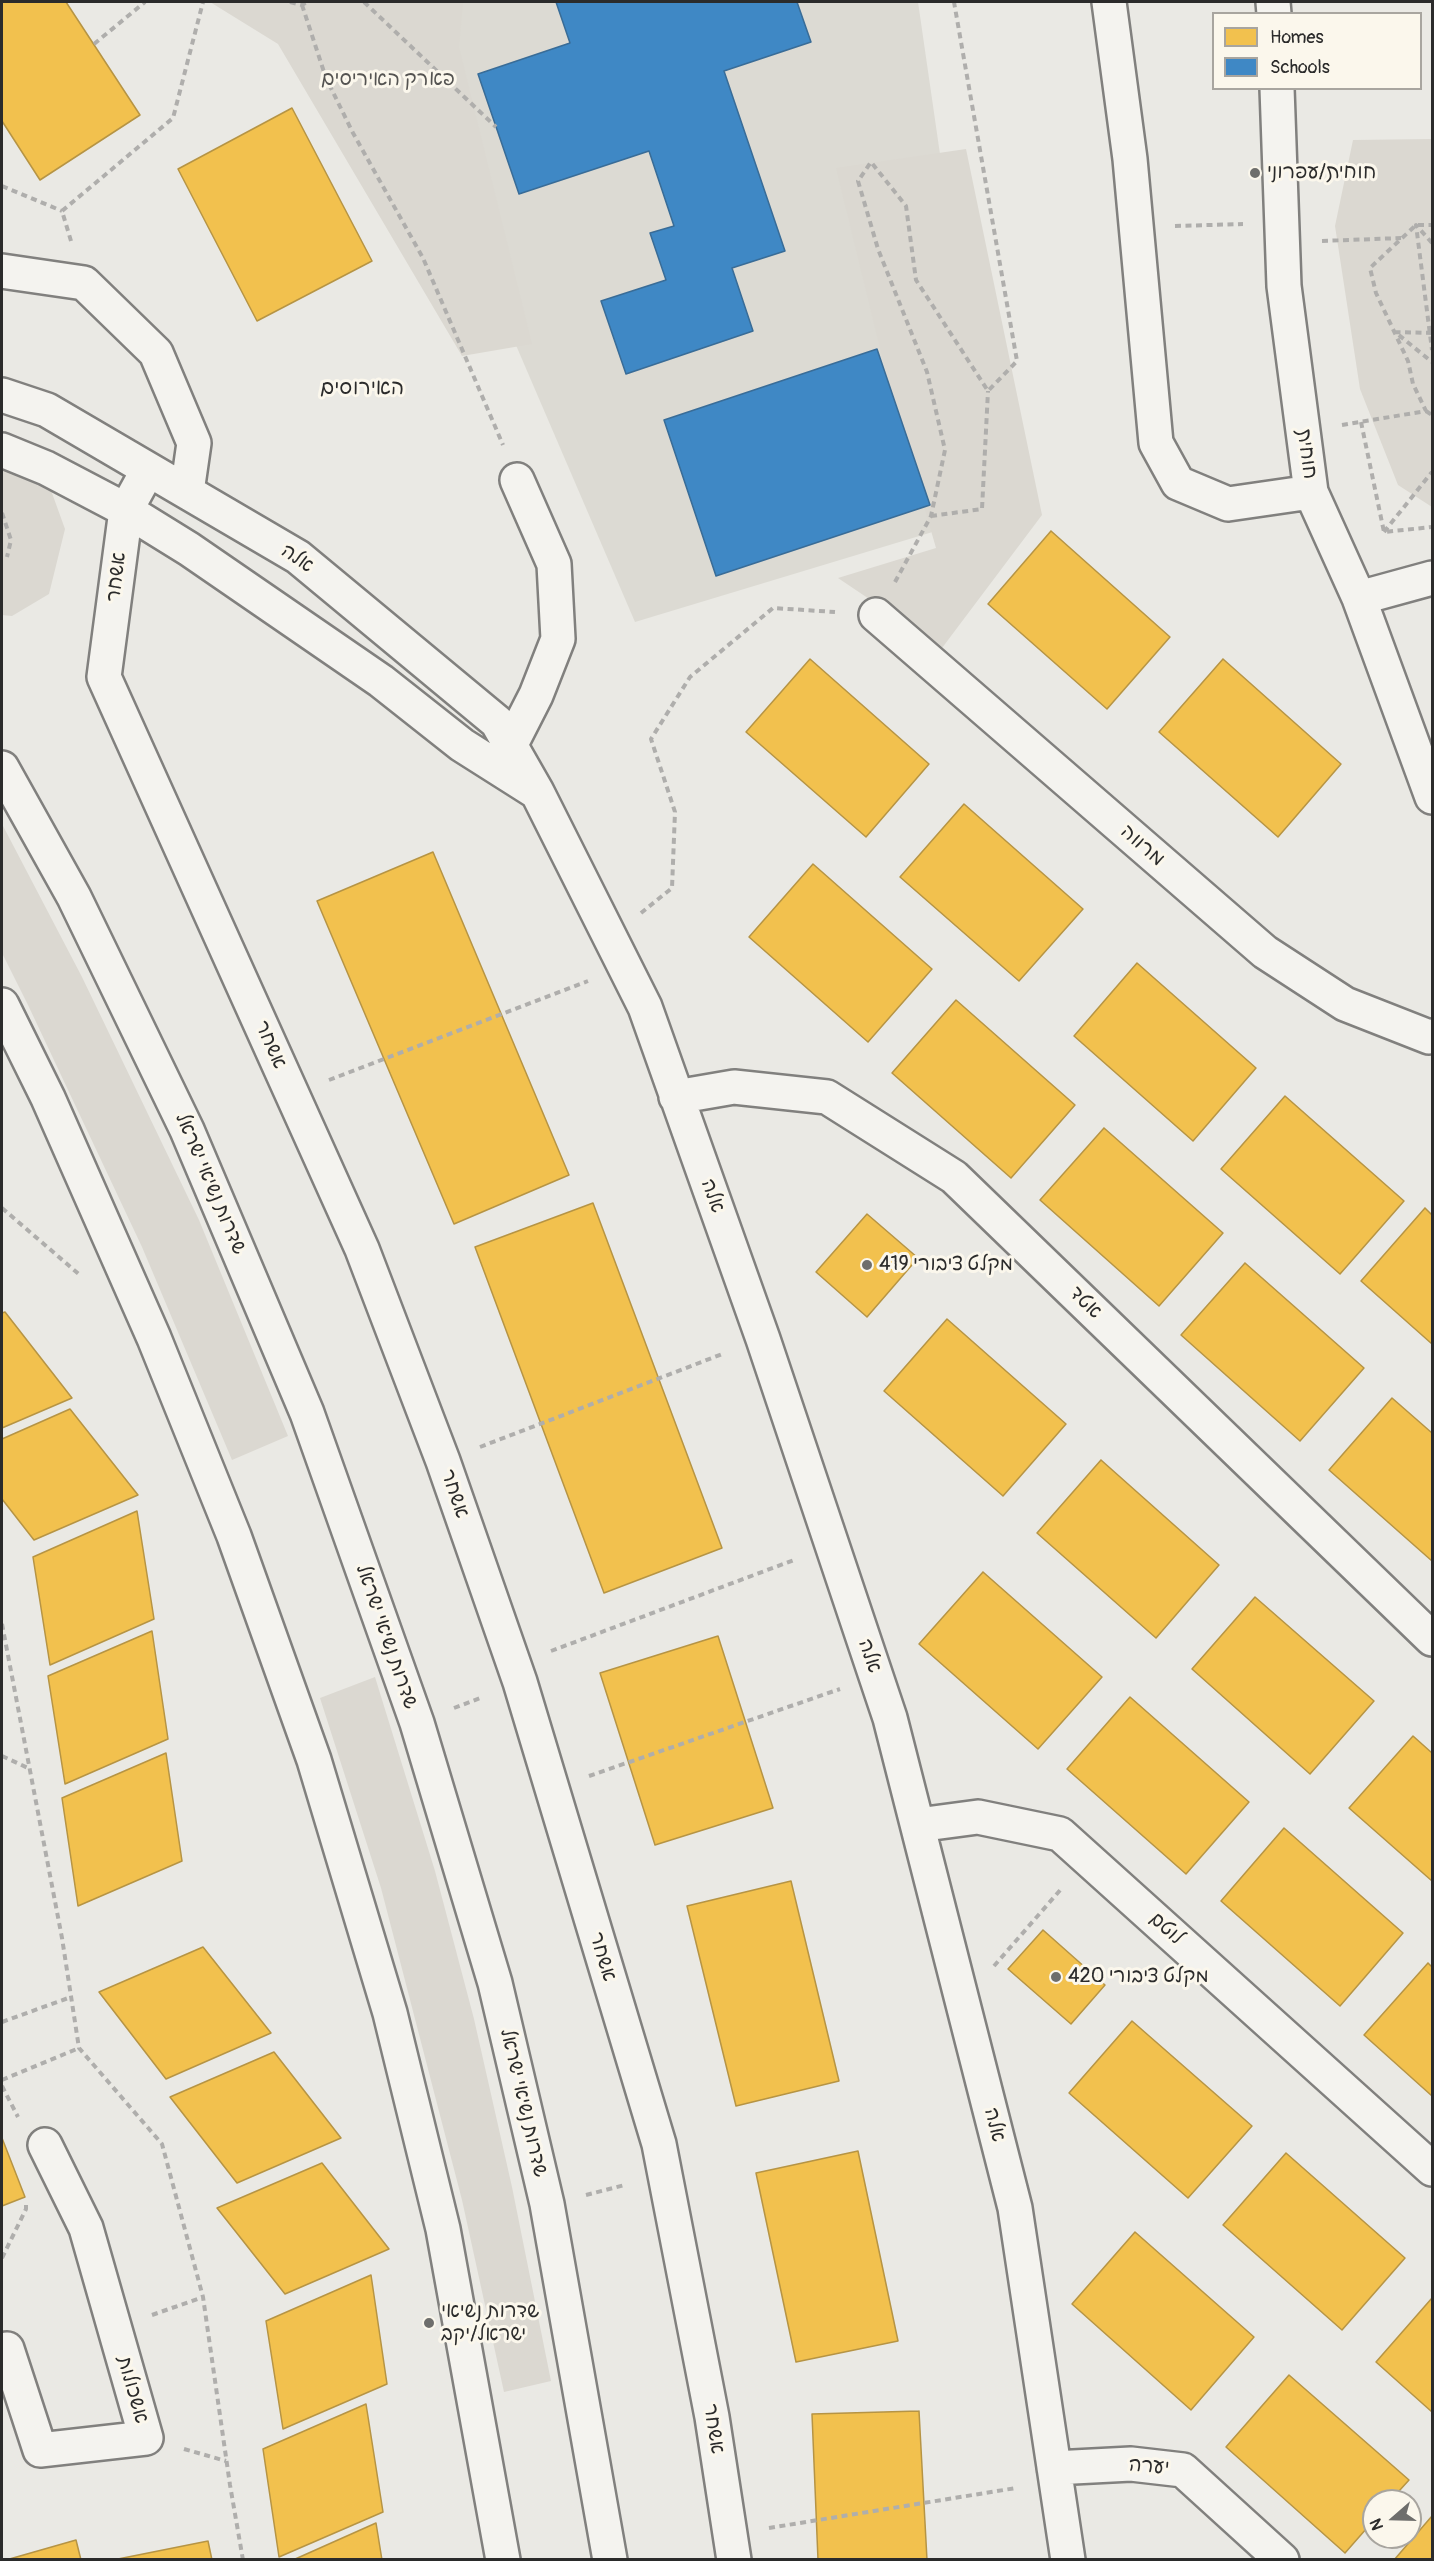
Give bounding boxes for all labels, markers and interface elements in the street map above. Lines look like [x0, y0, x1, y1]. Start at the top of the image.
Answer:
legend [1212, 12, 1422, 90]
text: Homes [1270, 26, 1323, 49]
text: Schools [1270, 56, 1330, 79]
park label: פארק האיריסים [321, 68, 455, 92]
place label: חוחית/עפרוני [1267, 161, 1376, 185]
marker: חוחית/עפרוני [1248, 166, 1262, 180]
district label: האירוסים [320, 376, 404, 402]
street label: חוחית [1291, 427, 1321, 481]
street label: אלה [276, 539, 318, 579]
street label: אשחר [102, 551, 132, 603]
street label: מרווה [1115, 820, 1169, 872]
street label: אשחר [249, 1017, 291, 1073]
street label: שדרות נשיאי ישראל [169, 1110, 251, 1258]
street label: אלה [695, 1176, 729, 1216]
place label: מקלט ציבורי 419 [879, 1253, 1013, 1277]
marker: מקלט ציבורי 419 [860, 1258, 874, 1272]
street label: אטד [1064, 1282, 1106, 1324]
street label: אשחר [435, 1466, 473, 1522]
street label: שדרות נשיאי ישראל [350, 1562, 422, 1712]
street label: אלה [852, 1636, 886, 1676]
street label: לוטם [1144, 1908, 1188, 1950]
street label: אשחר [583, 1930, 621, 1984]
place label: מקלט ציבורי 420 [1068, 1965, 1209, 1989]
marker: מקלט ציבורי 420 [1049, 1970, 1063, 1984]
street label: שדרות נשיאי ישראל [494, 2027, 552, 2179]
street label: אלה [978, 2106, 1010, 2144]
place label: שדרות נשיאי ישראל/יקב [441, 2300, 539, 2347]
marker: שדרות נשיאי ישראל/יקב [422, 2316, 436, 2330]
street label: אשכולות [111, 2354, 153, 2426]
street label: אשחר [697, 2402, 729, 2456]
street label: יערה [1128, 2453, 1170, 2481]
north arrow [1362, 2489, 1422, 2549]
text: N [1366, 2516, 1388, 2533]

